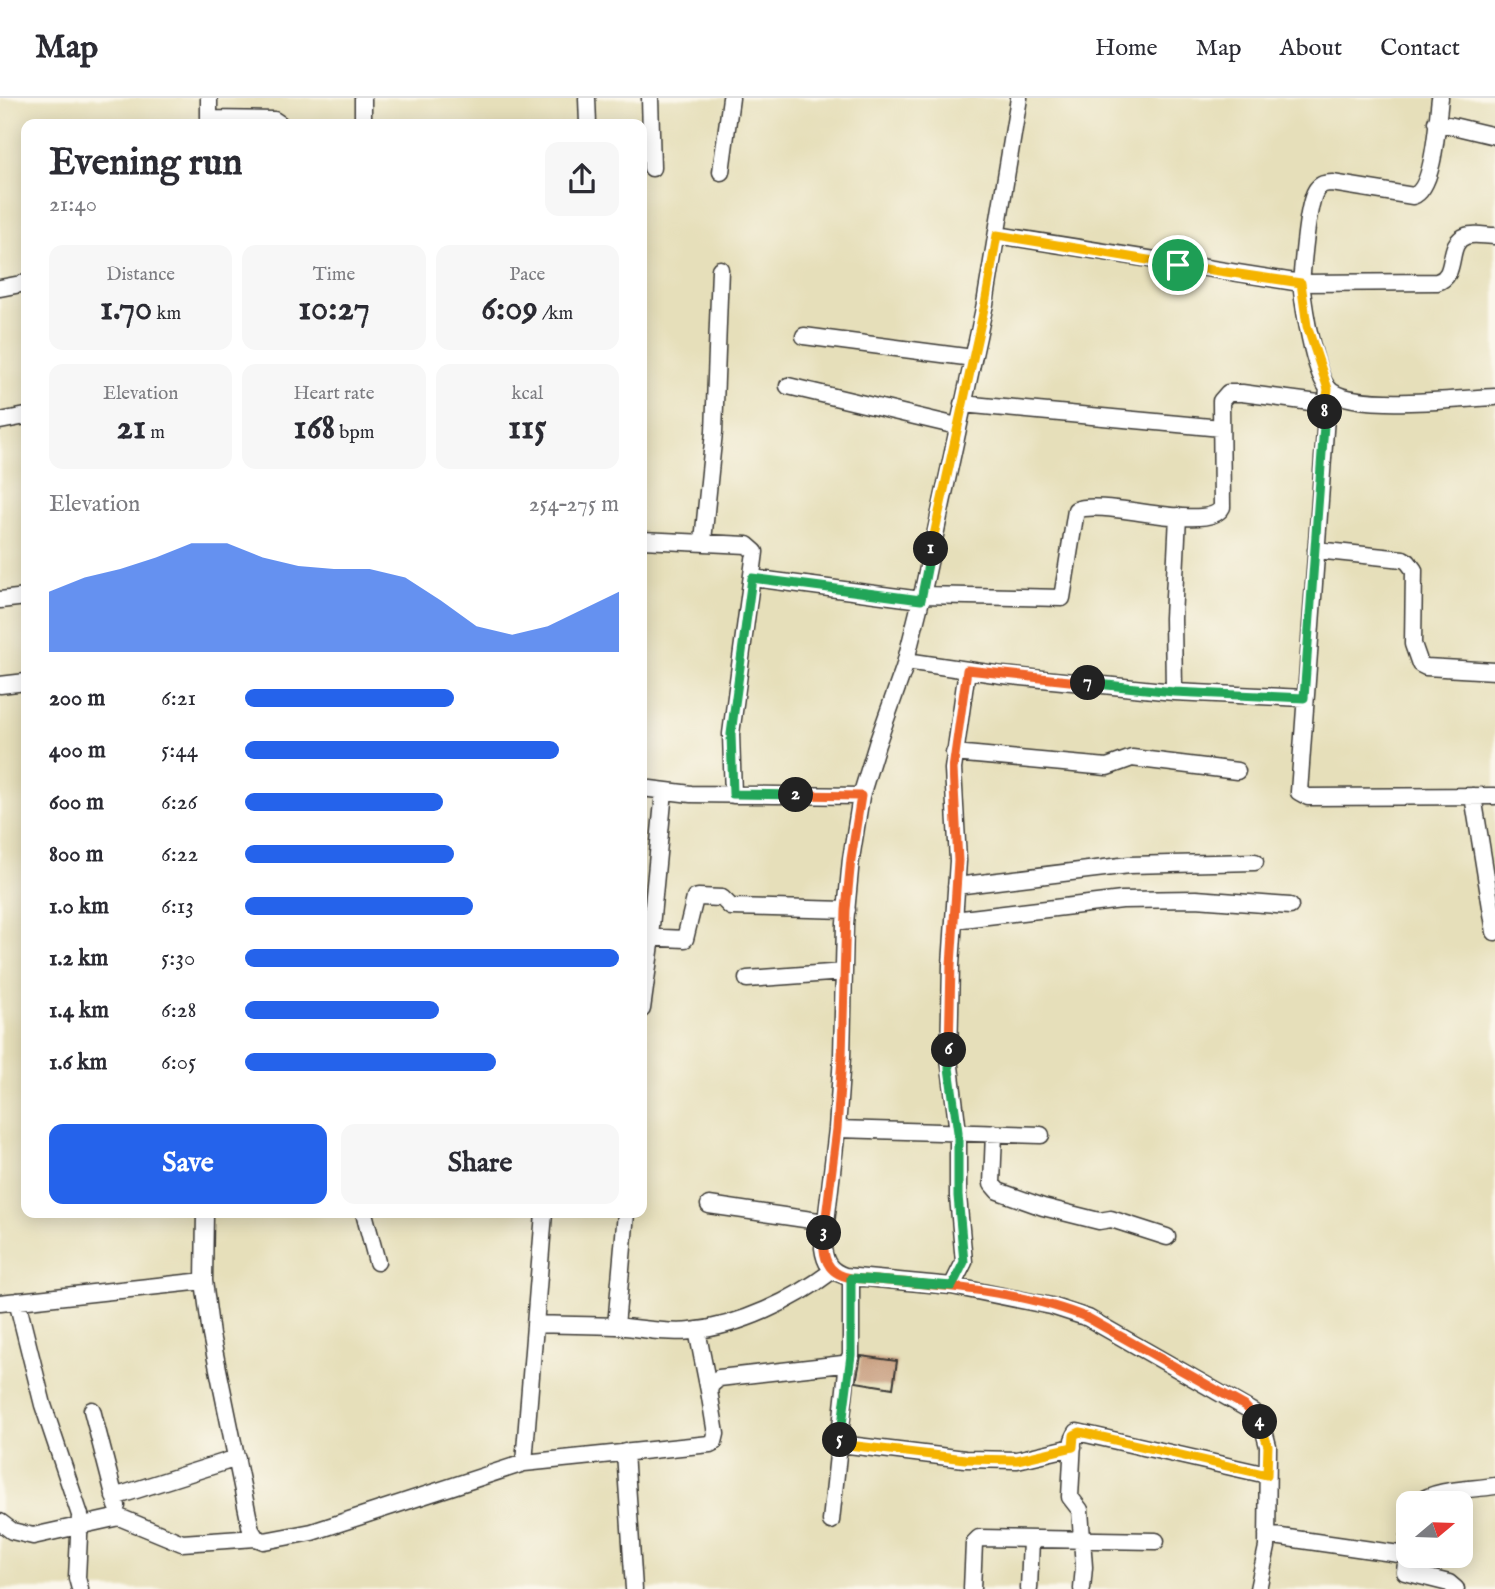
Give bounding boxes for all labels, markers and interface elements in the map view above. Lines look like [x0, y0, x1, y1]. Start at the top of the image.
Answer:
text: Map [35, 27, 98, 69]
text: Home [1095, 33, 1158, 64]
text: Map [1196, 33, 1242, 64]
text: About [1280, 33, 1342, 64]
text: Contact [1380, 33, 1460, 64]
text: Evening run [49, 140, 243, 188]
button: share [545, 142, 619, 216]
text: 21:40 [49, 190, 97, 219]
pin [1148, 235, 1208, 295]
icon: arrive [1159, 246, 1197, 284]
text: Distance [106, 263, 175, 287]
text: Time [313, 263, 355, 287]
text: Pace [509, 263, 545, 287]
text: 1.70 [100, 287, 152, 332]
text: 10:27 [298, 287, 370, 332]
text: 6:09 [481, 287, 538, 332]
text: km [152, 302, 181, 326]
text: /km [538, 302, 573, 326]
text: Elevation [103, 382, 178, 406]
text: Heart rate [293, 382, 375, 406]
text: kcal [511, 382, 543, 406]
pin: 8 [1308, 394, 1342, 430]
text: 8 [1321, 399, 1328, 423]
text: 21 [117, 406, 146, 451]
text: 168 [294, 406, 335, 451]
text: 115 [508, 406, 547, 451]
text: m [146, 421, 165, 445]
text: bpm [335, 421, 374, 445]
text: Elevation [49, 490, 140, 519]
text: 254–275 m [529, 490, 619, 519]
pin: 1 [914, 532, 948, 566]
text: 1 [927, 536, 934, 560]
pin: 7 [1070, 666, 1106, 700]
text: 7 [1083, 670, 1092, 694]
text: 200 m [49, 684, 105, 713]
text: 6:21 [161, 684, 196, 713]
text: 400 m [49, 736, 106, 765]
text: 5:44 [161, 736, 198, 765]
pin: 2 [778, 778, 814, 812]
text: 2 [791, 782, 800, 806]
text: 600 m [49, 788, 104, 817]
text: 6:26 [161, 788, 197, 817]
text: 800 m [49, 840, 103, 869]
text: 6:22 [161, 840, 198, 869]
text: 1.0 km [49, 892, 109, 921]
text: 6:13 [161, 892, 194, 921]
text: 1.2 km [49, 944, 108, 973]
text: 5:30 [161, 944, 195, 973]
text: 1.4 km [49, 996, 109, 1025]
text: 6:28 [161, 996, 197, 1025]
pin: 6 [932, 1032, 967, 1068]
text: 6 [944, 1037, 953, 1061]
text: 1.6 km [49, 1048, 107, 1077]
text: 6:05 [161, 1048, 196, 1077]
button: Save [49, 1124, 327, 1204]
button: Share [341, 1124, 619, 1204]
pin: 3 [806, 1216, 842, 1250]
text: 3 [820, 1220, 827, 1244]
pin: 4 [1242, 1404, 1278, 1440]
text: 4 [1255, 1409, 1264, 1433]
pin: 5 [822, 1422, 858, 1458]
text: 5 [836, 1427, 843, 1451]
north arrow [1396, 1491, 1474, 1568]
map controls [1396, 1491, 1473, 1568]

